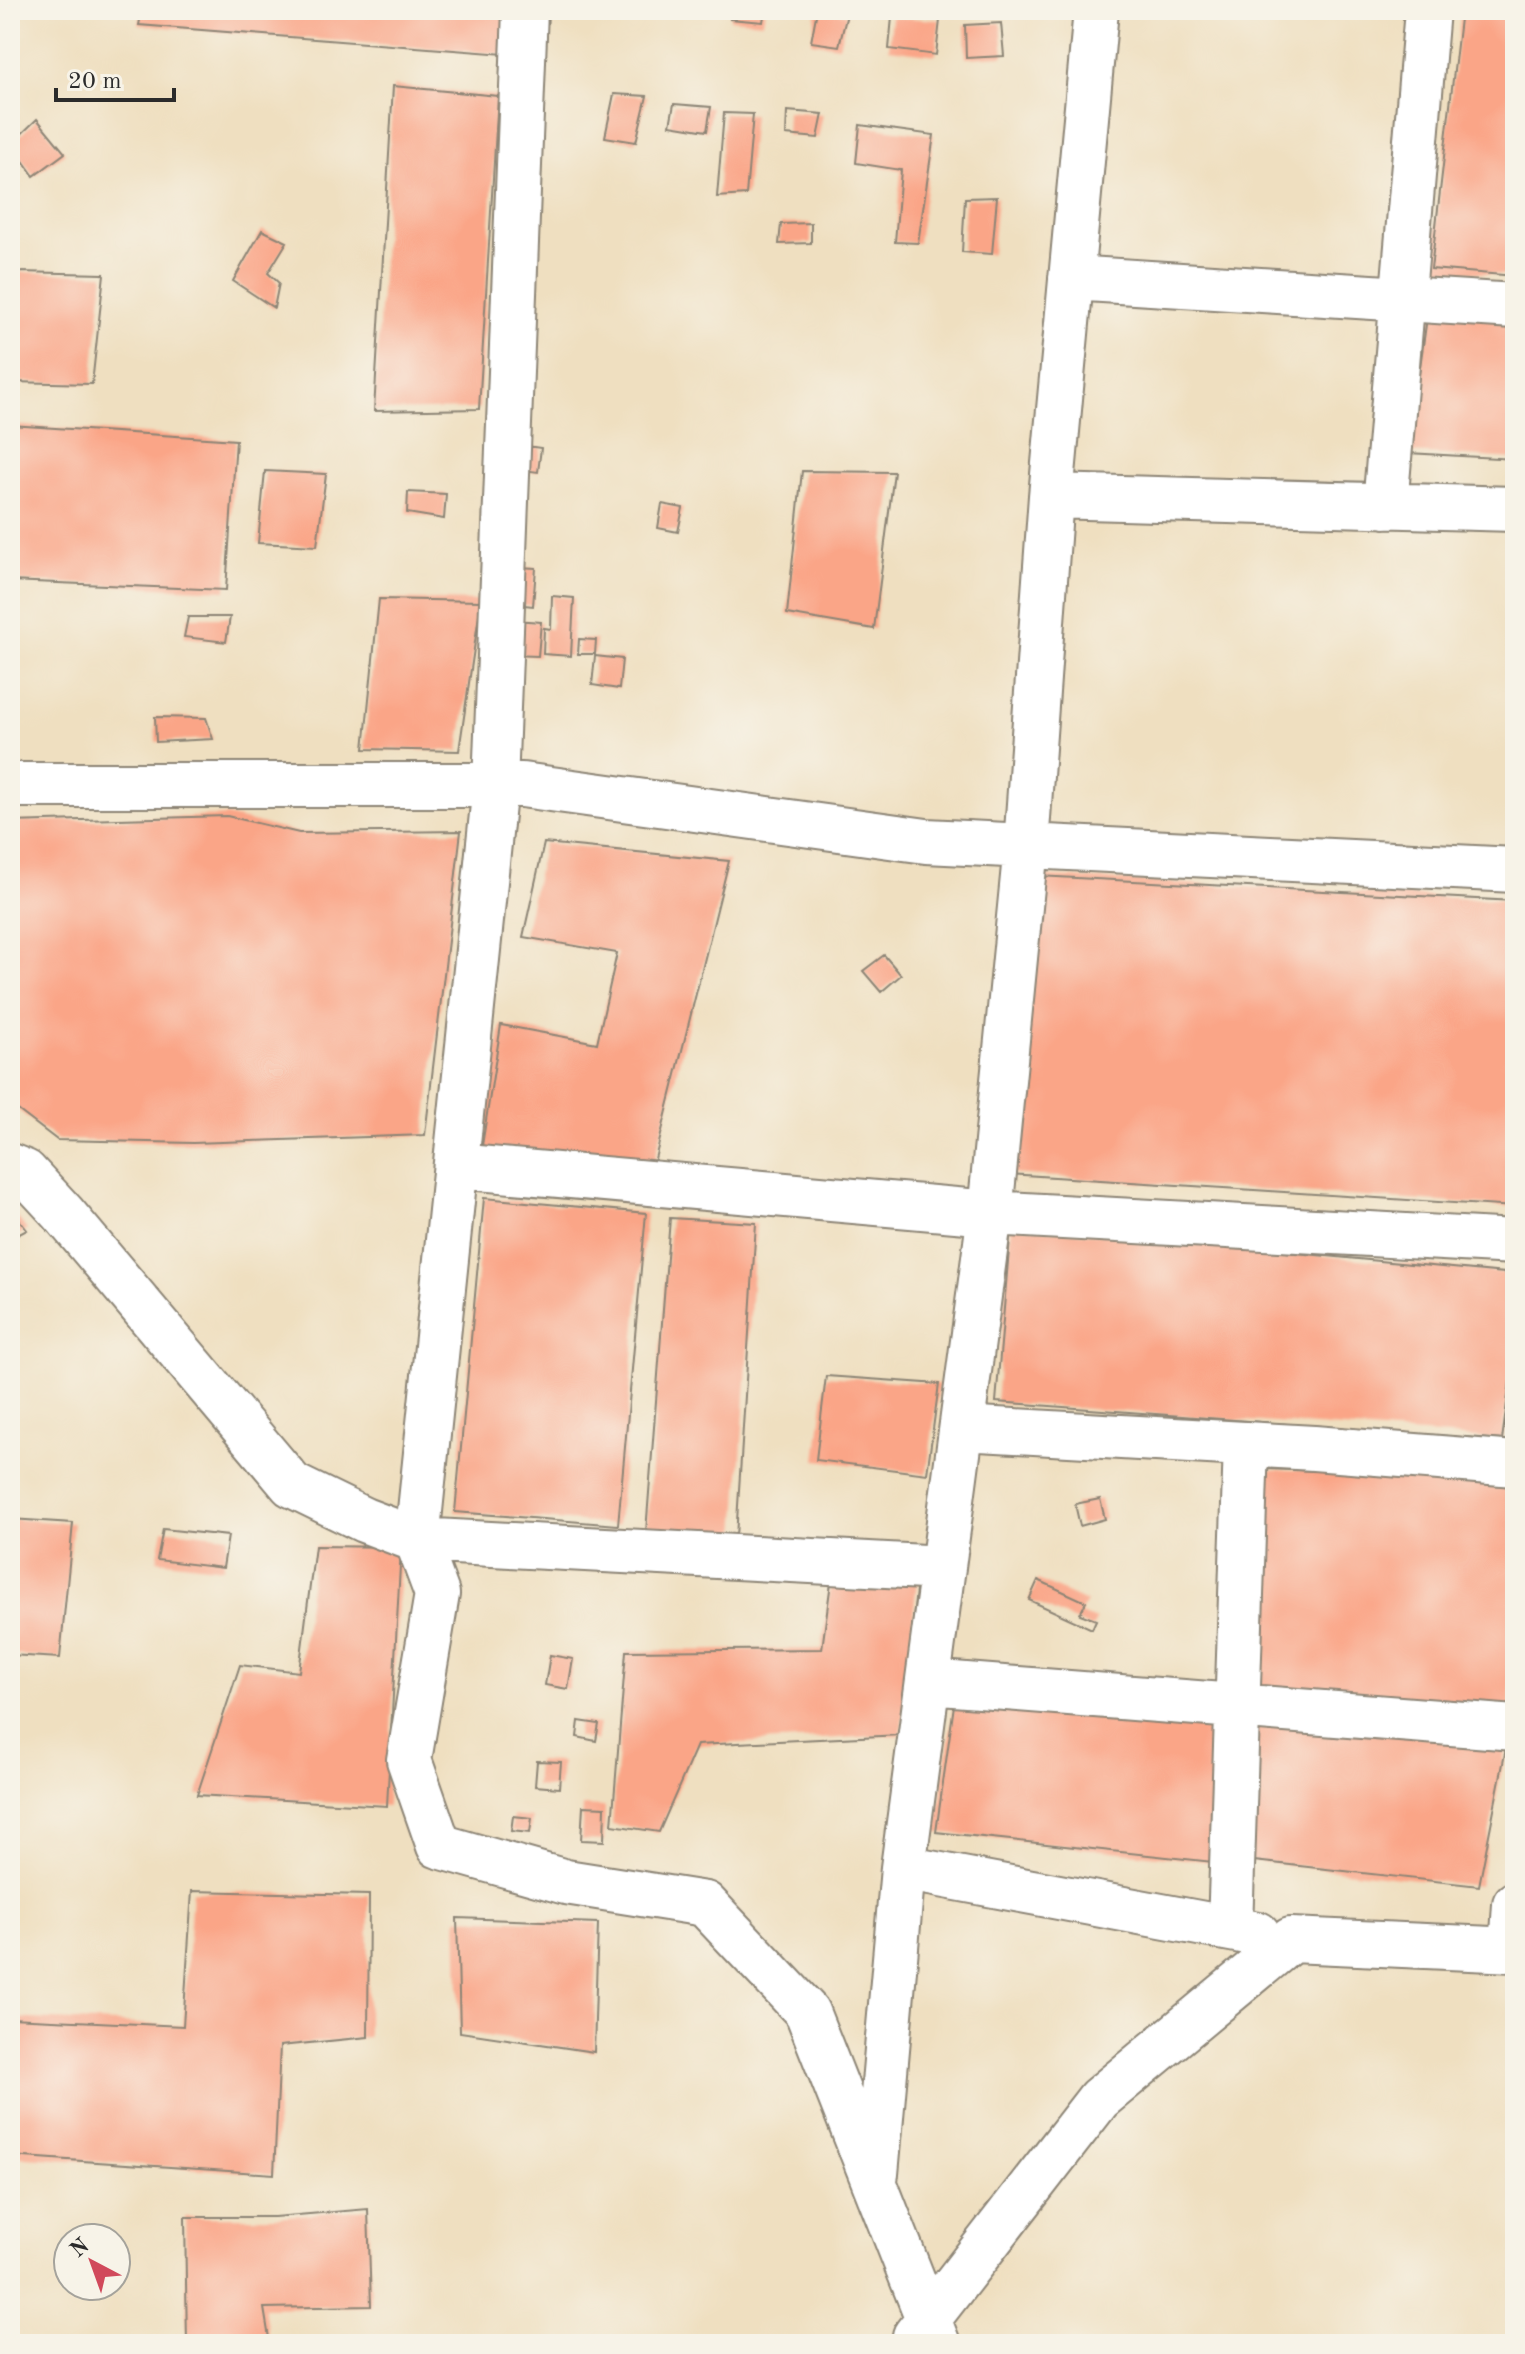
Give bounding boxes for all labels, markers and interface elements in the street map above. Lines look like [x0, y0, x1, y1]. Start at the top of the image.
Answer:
scale bar [56, 52, 174, 102]
text: 20 m [68, 70, 122, 94]
north arrow [52, 2222, 132, 2302]
text: N [67, 2234, 94, 2262]

